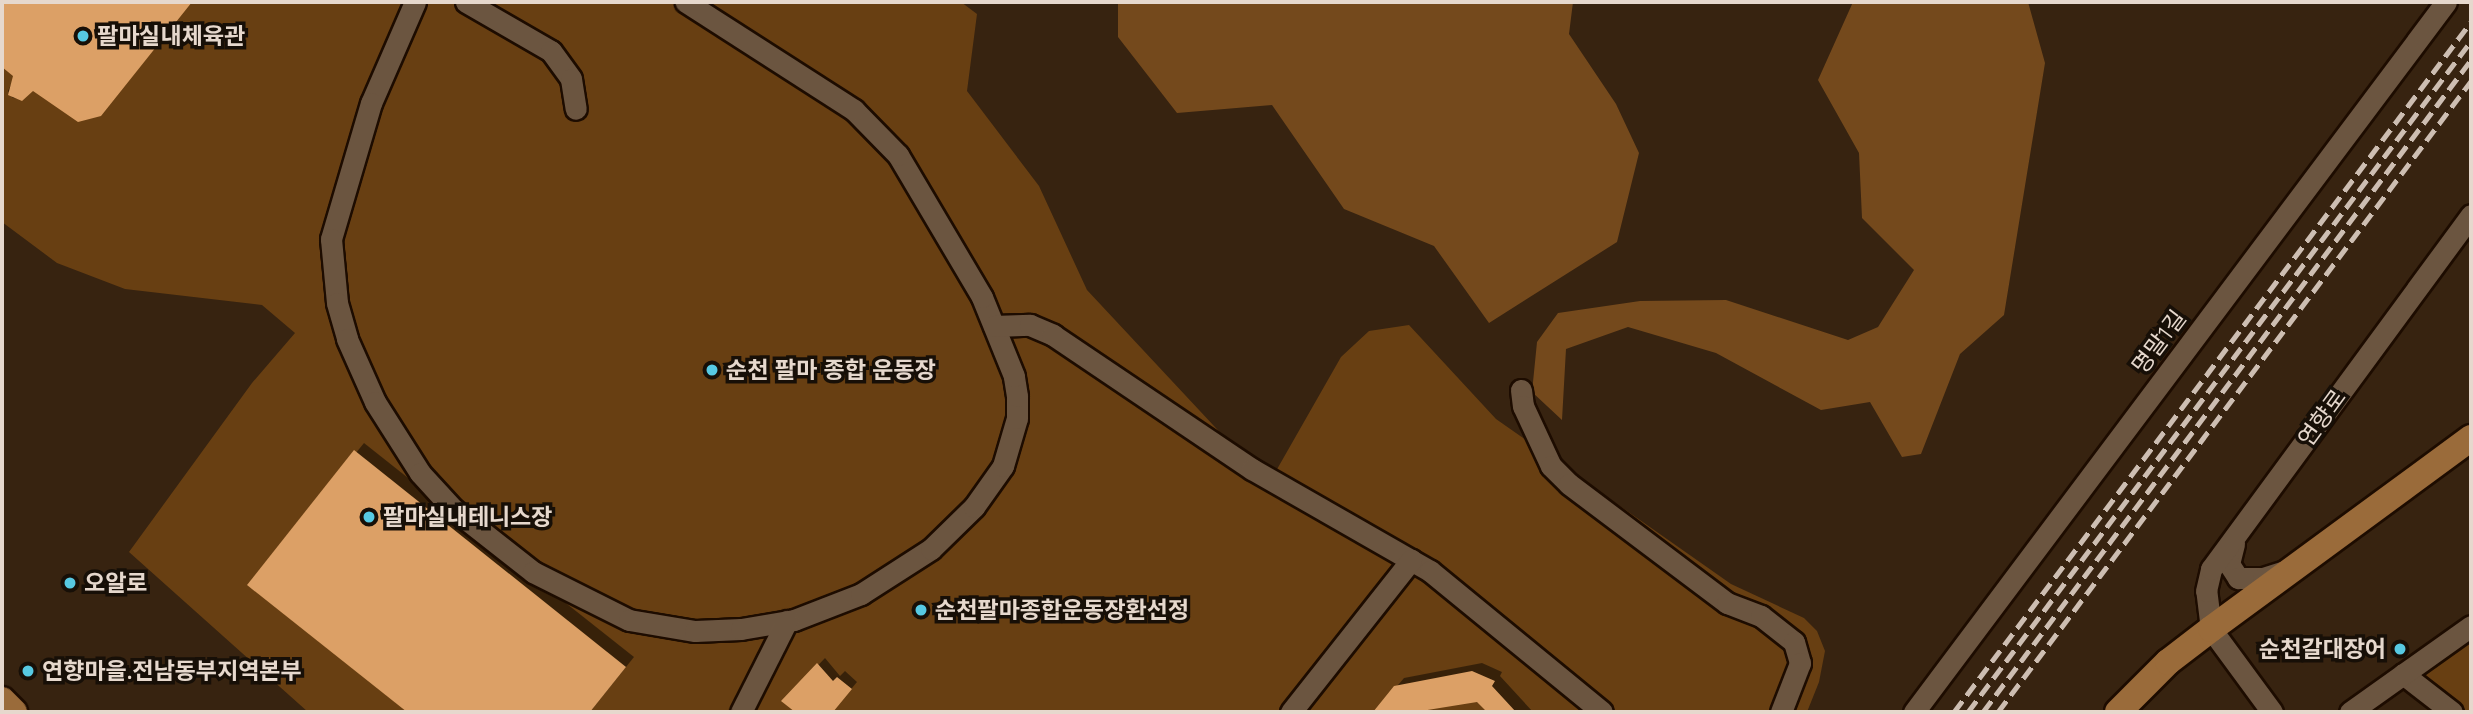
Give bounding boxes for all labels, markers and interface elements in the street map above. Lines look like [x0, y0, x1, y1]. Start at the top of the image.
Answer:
place label: 팔마실내체육관 [97, 22, 245, 50]
marker: 팔마실내체육관 [75, 28, 91, 44]
street label: 명말1길 [2126, 305, 2192, 379]
place label: 순천 팔마 종합 운동장 [726, 356, 936, 384]
marker: 순천 팔마 종합 운동장 [704, 362, 720, 378]
street label: 연향로 [2292, 384, 2352, 452]
place label: 팔마실내테니스장 [383, 503, 552, 531]
marker: 팔마실내테니스장 [361, 509, 377, 525]
place label: 오알로 [84, 569, 147, 597]
marker: 오알로 [62, 575, 78, 591]
place label: 순천팔마종합운동장환선정 [935, 596, 1189, 624]
marker: 순천팔마종합운동장환선정 [913, 602, 929, 618]
place label: 순천갈대장어 [2259, 635, 2386, 663]
marker: 순천갈대장어 [2392, 641, 2408, 657]
place label: 연향마을.전남동부지역본부 [42, 657, 302, 685]
marker: 연향마을.전남동부지역본부 [20, 663, 36, 679]

